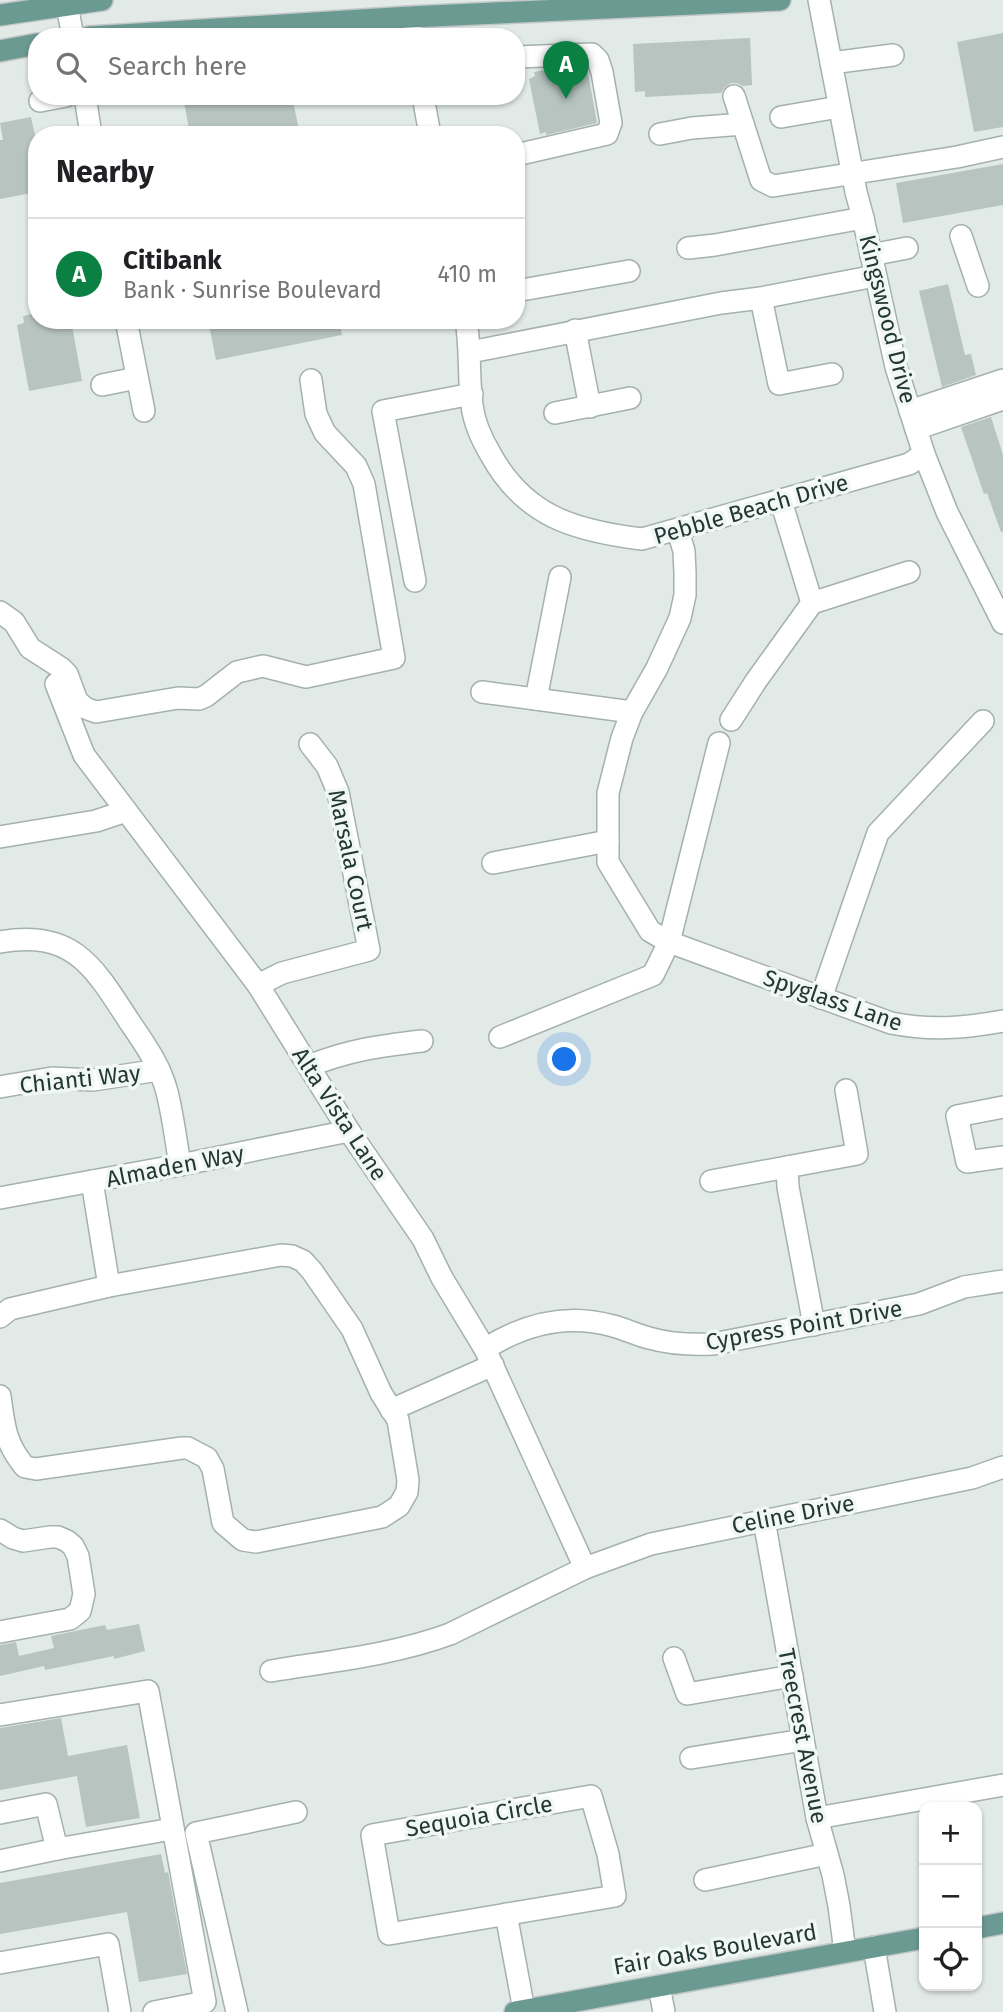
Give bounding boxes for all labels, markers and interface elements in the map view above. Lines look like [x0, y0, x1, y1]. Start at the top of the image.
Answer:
search box [28, 28, 525, 105]
pin: A [543, 41, 589, 99]
icon: search [52, 48, 90, 86]
text: Search here [108, 51, 247, 82]
text: Nearby [56, 154, 154, 190]
street label: Kingswood Drive [853, 232, 923, 406]
text: Citibank [123, 245, 222, 276]
text: A [72, 260, 86, 288]
text: 410 m [437, 260, 497, 288]
text: Bank · Sunrise Boulevard [123, 276, 382, 304]
street label: Pebble Beach Drive [650, 468, 852, 550]
street label: Marsala Court [322, 787, 380, 934]
street label: Spyglass Lane [760, 963, 906, 1037]
street label: Alta Vista Lane [287, 1042, 393, 1186]
your location [547, 1042, 581, 1076]
street label: Chianti Way [18, 1059, 142, 1099]
street label: Almaden Way [104, 1139, 247, 1193]
street label: Cypress Point Drive [703, 1294, 905, 1356]
street label: Celine Drive [729, 1488, 857, 1540]
street label: Treecrest Avenue [772, 1646, 834, 1826]
street label: Sequoia Circle [403, 1789, 555, 1843]
map controls [919, 1802, 982, 1991]
button: + [919, 1802, 982, 1865]
button: − [919, 1865, 982, 1928]
street label: Fair Oaks Boulevard [611, 1917, 819, 1981]
button: locate [919, 1928, 982, 1991]

